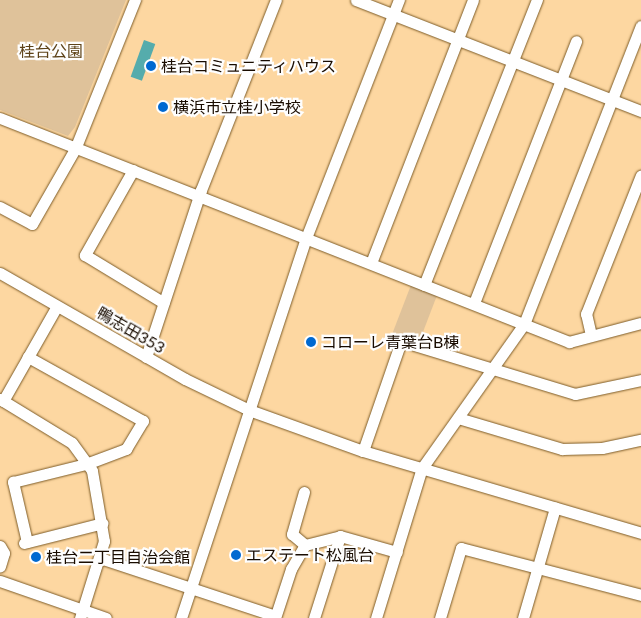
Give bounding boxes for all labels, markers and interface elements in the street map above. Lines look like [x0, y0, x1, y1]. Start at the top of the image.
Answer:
park label: 桂台公園 [19, 41, 83, 61]
place label: 桂台コミュニティハウス [161, 56, 337, 76]
marker: 桂台コミュニティハウス [145, 60, 157, 72]
place label: 横浜市立桂小学校 [173, 97, 301, 117]
marker: 横浜市立桂小学校 [157, 101, 169, 113]
street label: 鴨志田353 [93, 303, 169, 357]
place label: コローレ青葉台B棟 [321, 332, 459, 352]
marker: コローレ青葉台B棟 [305, 336, 317, 348]
place label: エステート松風台 [246, 545, 374, 565]
place label: 桂台二丁目自治会館 [46, 547, 190, 567]
marker: エステート松風台 [230, 549, 242, 561]
marker: 桂台二丁目自治会館 [30, 551, 42, 563]

